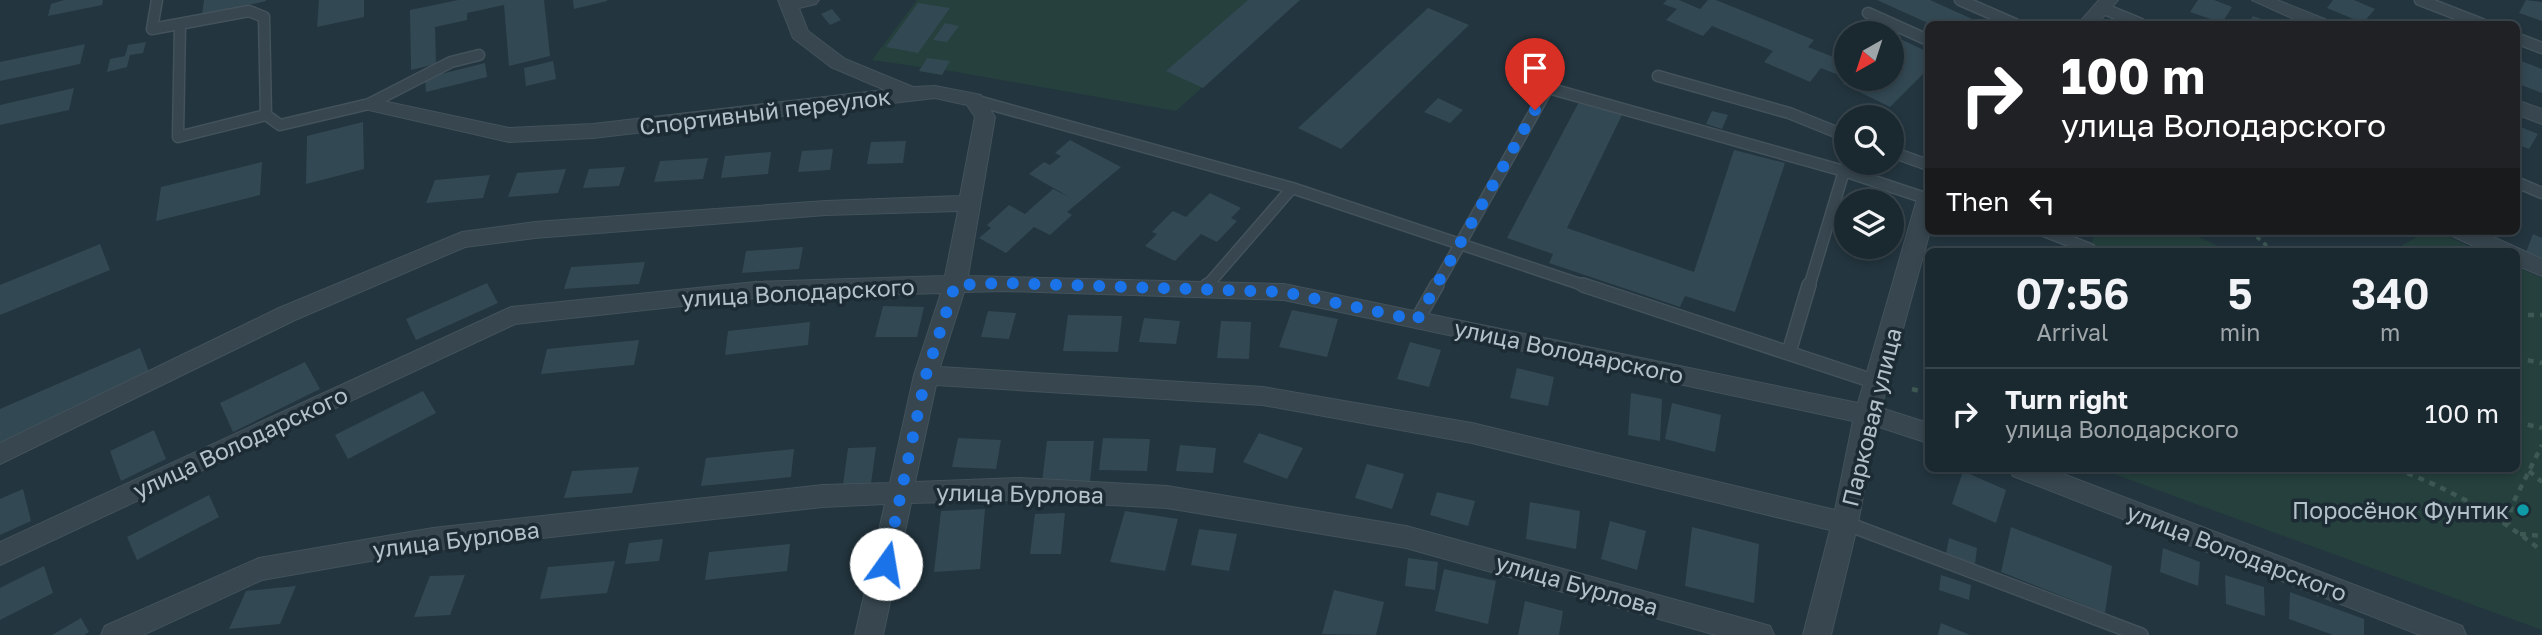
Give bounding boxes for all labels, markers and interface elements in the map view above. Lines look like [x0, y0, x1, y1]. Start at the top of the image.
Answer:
north arrow [1834, 21, 1904, 91]
map controls [1834, 21, 1904, 259]
pin [1505, 38, 1565, 110]
text: 100 m [2061, 46, 2205, 105]
icon: arrive [1516, 49, 1554, 87]
icon: right [1946, 49, 2037, 140]
street label: Спортивный переулок [638, 82, 892, 140]
button: search [1834, 105, 1904, 175]
text: улица Володарского [2061, 106, 2386, 144]
icon: left [2023, 182, 2061, 220]
text: Then [1946, 186, 2009, 217]
button: layers [1834, 189, 1904, 259]
text: 07:56 [2015, 268, 2129, 318]
text: 5 [2228, 268, 2253, 318]
text: 340 [2351, 268, 2430, 318]
street label: улица Володарского [681, 272, 915, 312]
street label: улица Володарского [1452, 313, 1686, 389]
text: Arrival [2036, 318, 2108, 346]
text: min [2220, 318, 2260, 346]
text: m [2380, 318, 2400, 346]
street label: Парковая улица [1835, 325, 1907, 509]
street label: улица Володарского [128, 380, 352, 504]
text: Turn right [2005, 384, 2128, 415]
icon: right [1946, 395, 1984, 433]
text: 100 m [2425, 398, 2499, 429]
text: улица Володарского [2005, 415, 2239, 443]
street label: улица Бурлова [936, 478, 1104, 508]
place label: Поросёнок Фунтик [2292, 496, 2509, 524]
street label: улица Володарского [2123, 497, 2351, 607]
marker: Поросёнок Фунтик [2515, 502, 2531, 518]
street label: улица Бурлова [371, 515, 541, 563]
position arrow [849, 527, 923, 601]
street label: улица Бурлова [1492, 547, 1662, 621]

